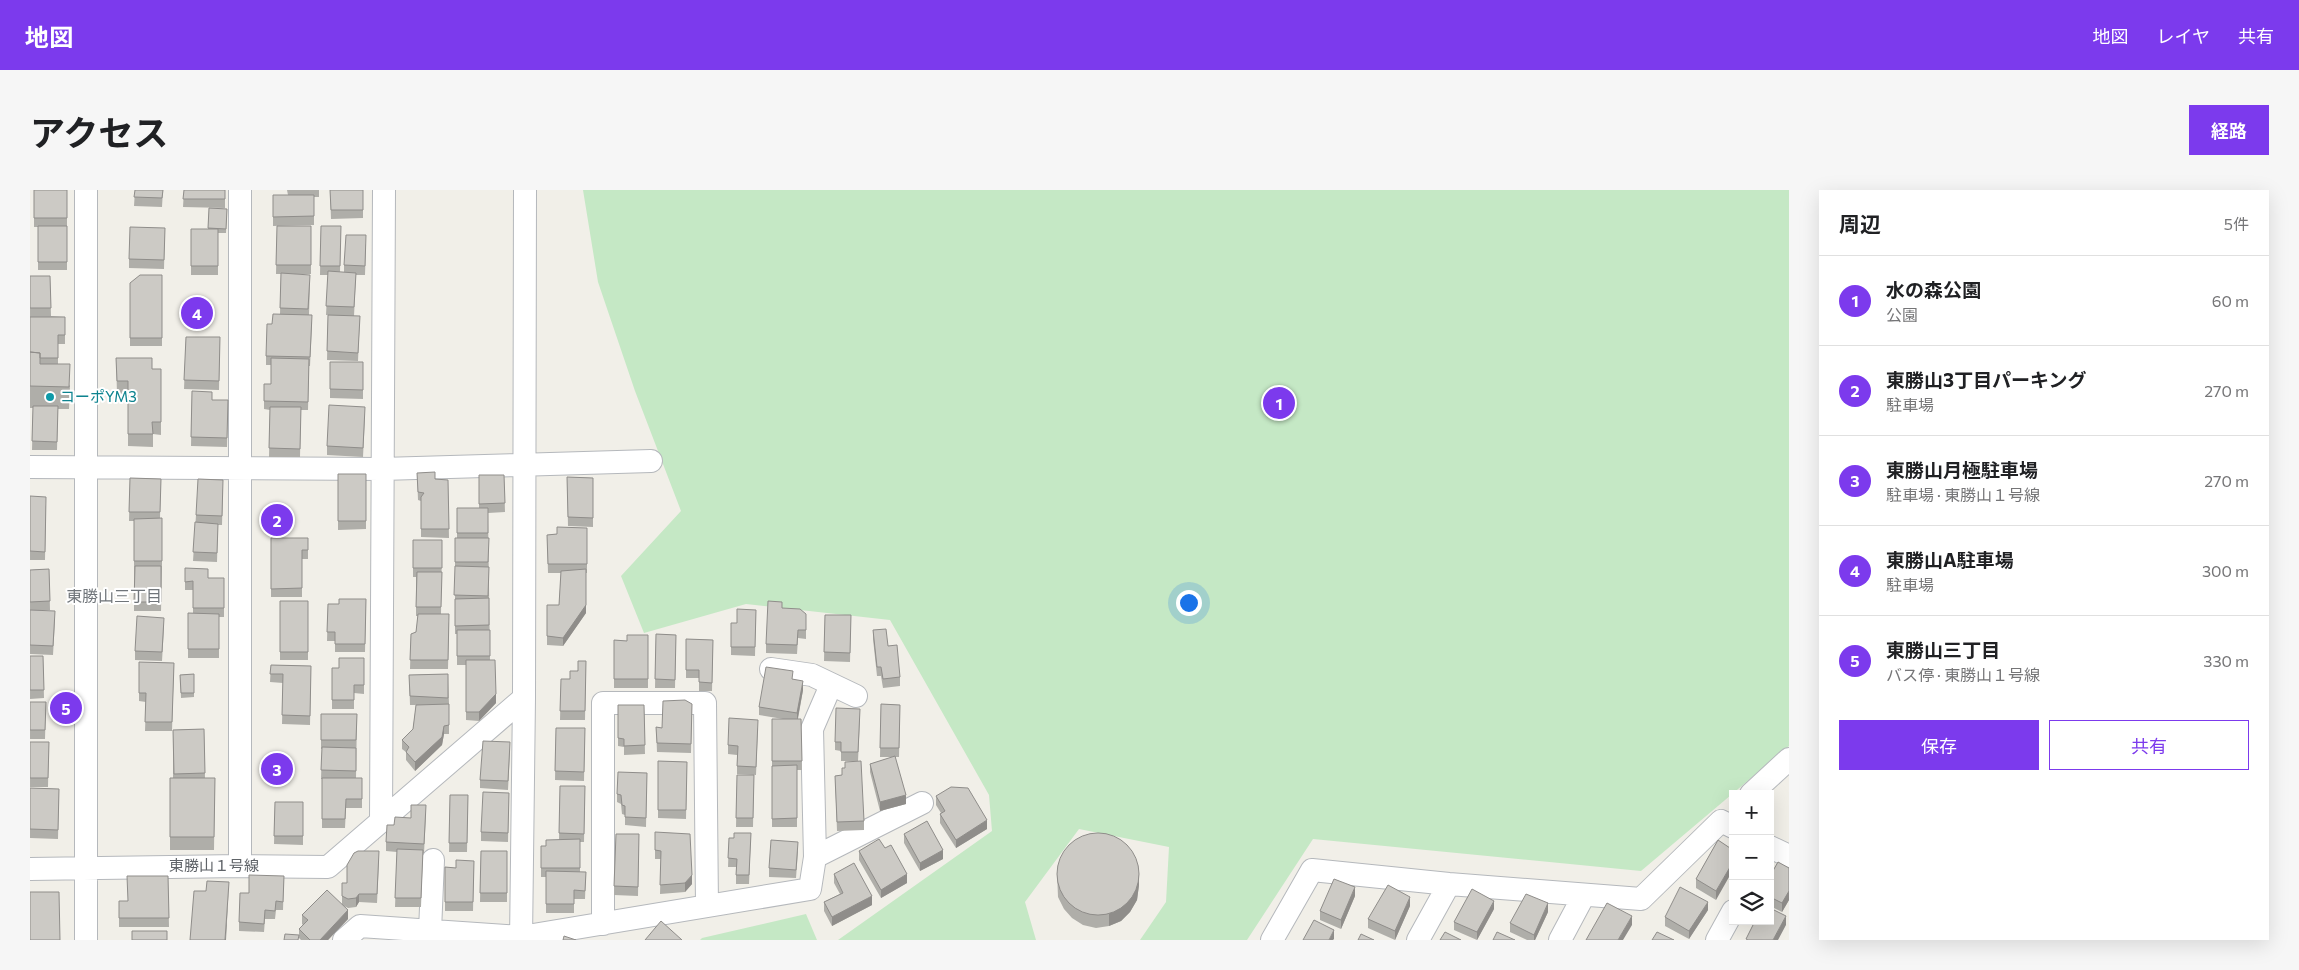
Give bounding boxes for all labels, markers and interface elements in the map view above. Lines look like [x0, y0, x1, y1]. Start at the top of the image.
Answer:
text: 地図 [25, 22, 73, 51]
text: 地図 [2093, 25, 2129, 47]
text: レイヤ [2157, 25, 2210, 47]
text: 共有 [2238, 25, 2274, 47]
button: 経路 [2189, 105, 2269, 155]
text: アクセス [30, 110, 168, 153]
text: 周辺 [1839, 211, 1881, 236]
text: 5件 [2224, 214, 2249, 233]
text: 水の森公園 [1886, 278, 1981, 301]
text: 1 [1851, 291, 1859, 310]
text: 60 m [2212, 291, 2249, 310]
pin: 4 [181, 294, 213, 332]
text: 公園 [1886, 305, 1918, 324]
text: 東勝山3丁目パーキング [1886, 368, 2087, 391]
text: 2 [1850, 381, 1860, 400]
text: 270 m [2204, 381, 2249, 400]
pin: 1 [1263, 384, 1295, 422]
place label: コーポYM3 [60, 387, 137, 405]
marker: コーポYM3 [44, 391, 56, 403]
text: 駐車場 [1886, 395, 1934, 414]
text: 東勝山月極駐車場 [1886, 458, 2038, 481]
text: 3 [1850, 471, 1860, 490]
text: 270 m [2204, 471, 2249, 490]
text: 駐車場 · 東勝山１号線 [1886, 485, 2040, 504]
pin: 2 [261, 501, 293, 539]
text: 東勝山A駐車場 [1886, 548, 2014, 571]
text: 4 [1850, 561, 1860, 580]
text: 300 m [2202, 561, 2249, 580]
text: 駐車場 [1886, 575, 1934, 594]
district label: 東勝山三丁目 [66, 586, 162, 605]
your location [1176, 590, 1202, 616]
text: 東勝山三丁目 [1886, 638, 2000, 661]
text: 5 [1850, 651, 1860, 670]
text: 330 m [2203, 651, 2249, 670]
text: バス停 · 東勝山１号線 [1886, 665, 2040, 684]
pin: 5 [50, 689, 82, 727]
button: 保存 [1839, 720, 2039, 770]
button: 共有 [2049, 720, 2249, 770]
pin: 3 [261, 750, 293, 788]
map controls [1729, 790, 1774, 925]
button: + [1729, 790, 1774, 835]
button: − [1729, 835, 1774, 880]
street label: 東勝山１号線 [169, 856, 259, 874]
button: layers [1729, 880, 1774, 925]

